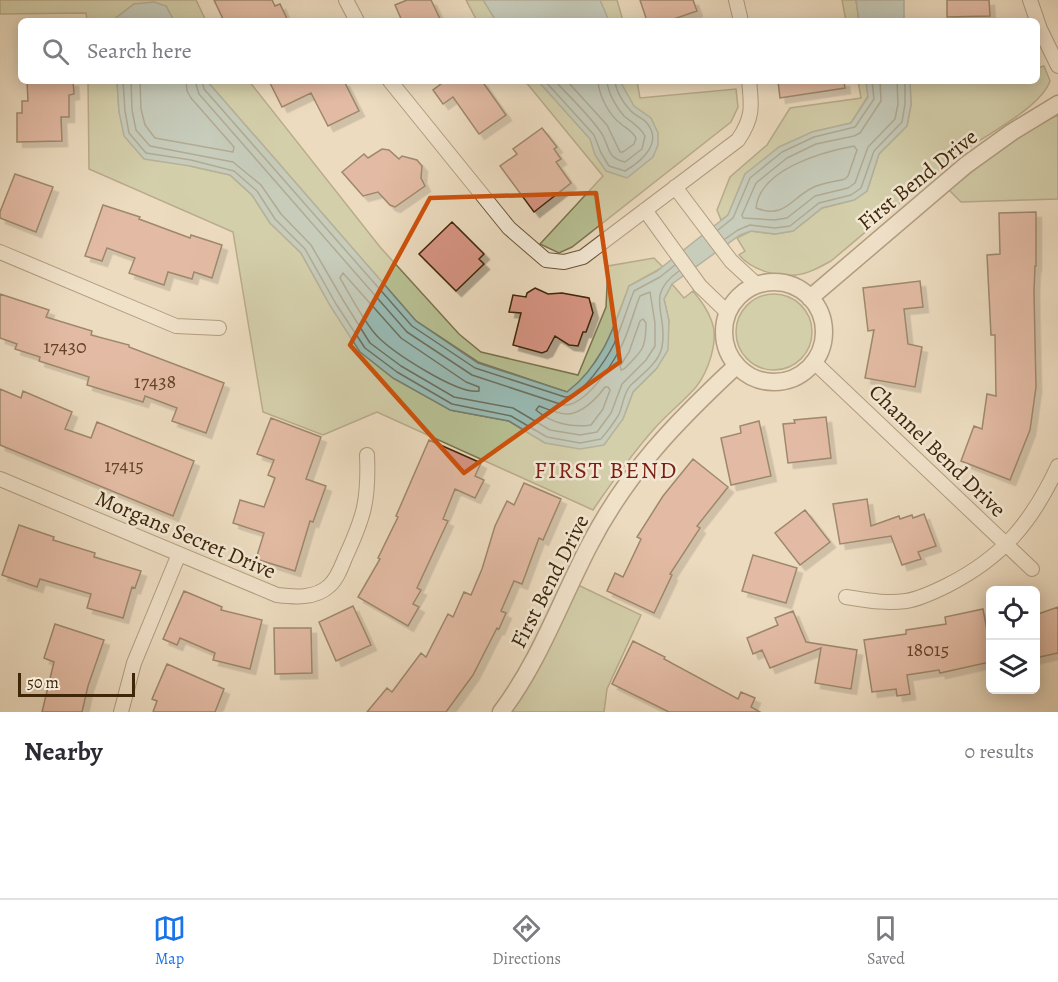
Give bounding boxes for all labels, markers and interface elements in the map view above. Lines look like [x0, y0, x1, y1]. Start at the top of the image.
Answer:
search box [18, 18, 1040, 84]
icon: search [39, 35, 72, 68]
text: Search here [87, 36, 192, 66]
street label: First Bend Drive [851, 122, 984, 237]
house number: 17430 [43, 333, 87, 360]
house number: 17438 [134, 368, 176, 395]
street label: Channel Bend Drive [862, 377, 1012, 524]
house number: 17415 [104, 452, 144, 479]
district label: FIRST BEND [534, 454, 678, 486]
street label: Morgans Secret Drive [91, 483, 280, 586]
street label: First Bend Drive [503, 509, 596, 653]
map controls [986, 586, 1040, 694]
button: locate [986, 586, 1040, 640]
house number: 18015 [907, 636, 949, 663]
button: layers [986, 640, 1040, 694]
scale bar [18, 670, 135, 698]
text: 50 m [27, 672, 59, 694]
text: Nearby [24, 734, 103, 769]
text: 0 results [965, 738, 1034, 765]
tab: Map [153, 912, 186, 970]
tab: Directions [492, 912, 561, 970]
tab: Saved [867, 912, 905, 970]

